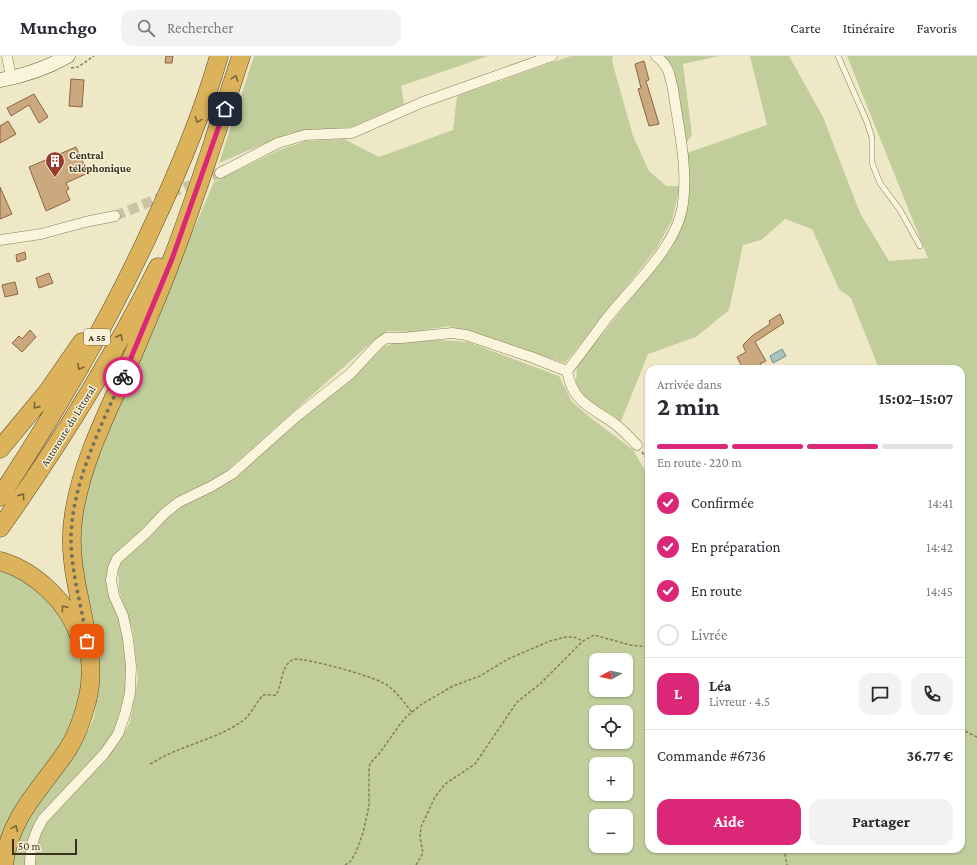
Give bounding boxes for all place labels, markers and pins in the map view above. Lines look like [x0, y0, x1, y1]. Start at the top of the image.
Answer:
pin [208, 92, 242, 126]
place label: Central téléphonique [69, 149, 131, 174]
building icon: Central téléphonique [44, 150, 66, 178]
pin [70, 624, 104, 658]

